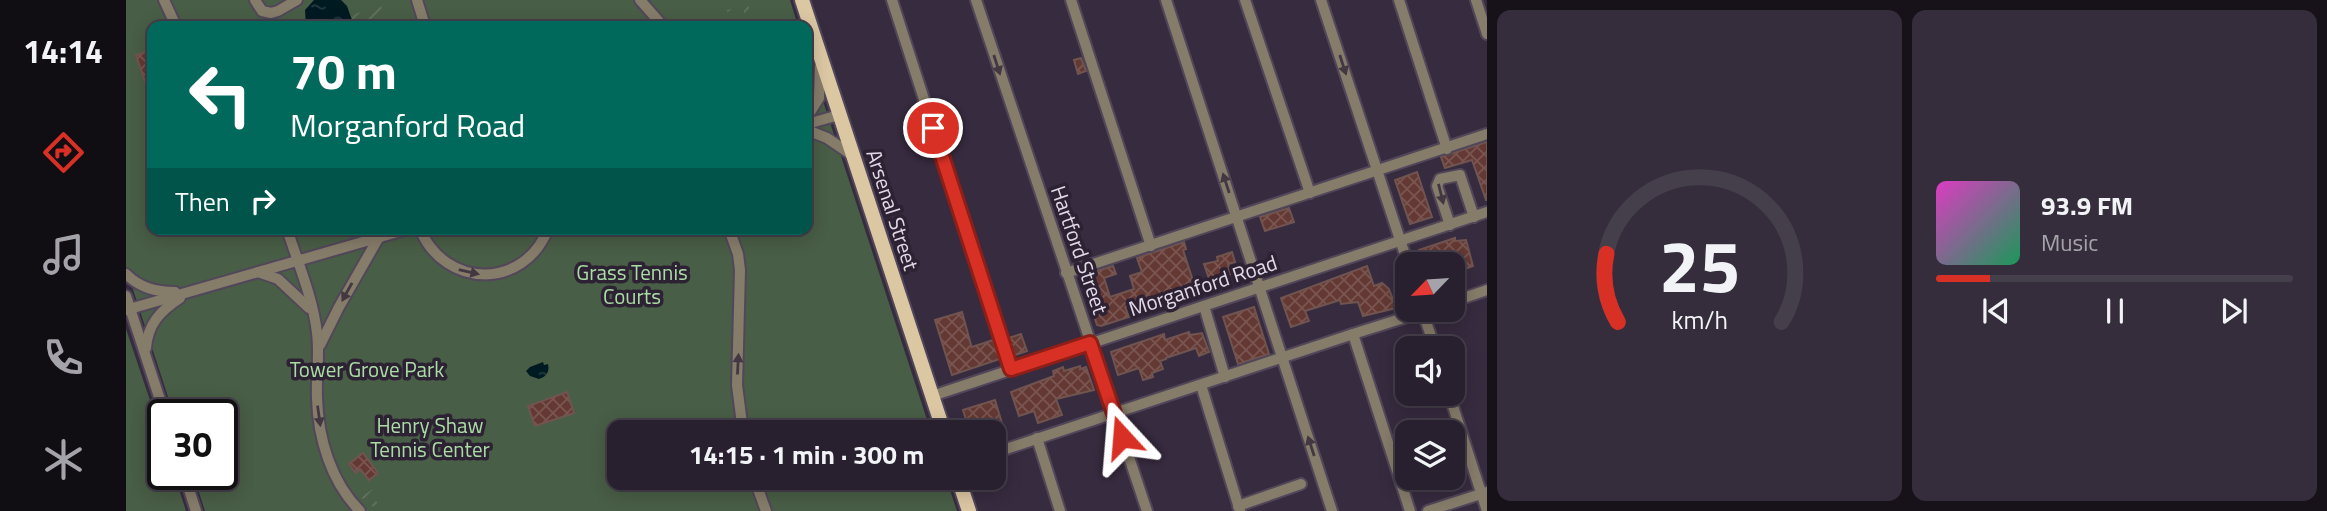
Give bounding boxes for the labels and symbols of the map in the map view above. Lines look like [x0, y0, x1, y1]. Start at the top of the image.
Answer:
one-way arrow [992, 54, 1003, 75]
one-way arrow [1338, 54, 1349, 75]
pin [903, 98, 963, 158]
street label: Arsenal Street [858, 145, 928, 275]
one-way arrow [1220, 172, 1231, 193]
street label: Hartford Street [1043, 181, 1117, 319]
one-way arrow [1436, 184, 1446, 205]
street label: Morganford Road [1124, 246, 1281, 324]
north arrow [1395, 252, 1465, 322]
park label: Grass Tennis Courts [576, 256, 688, 312]
one-way arrow [458, 267, 480, 278]
one-way arrow [341, 282, 353, 301]
park label: Tower Grove Park [290, 353, 444, 385]
one-way arrow [733, 353, 744, 375]
speed limit sign: 30 [147, 399, 238, 490]
position arrow [1085, 400, 1159, 474]
one-way arrow [314, 405, 325, 427]
park label: Henry Shaw Tennis Center [370, 409, 490, 465]
one-way arrow [1306, 435, 1316, 456]

